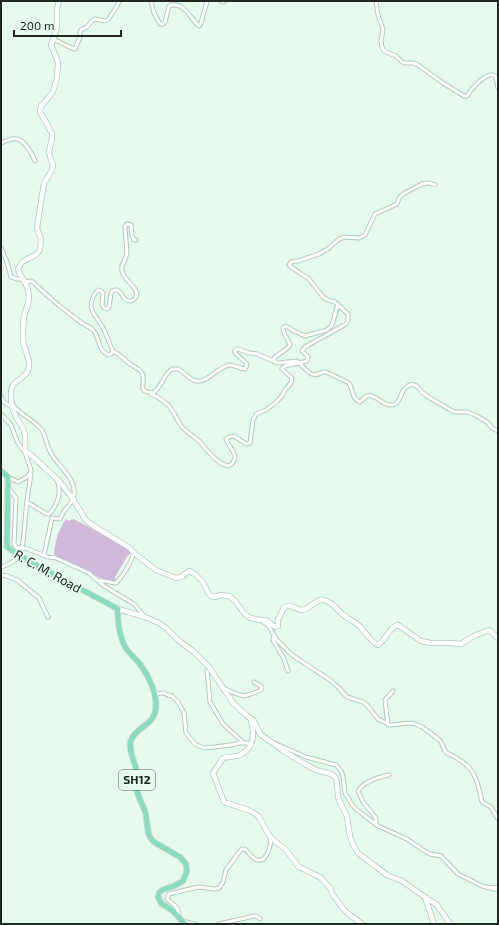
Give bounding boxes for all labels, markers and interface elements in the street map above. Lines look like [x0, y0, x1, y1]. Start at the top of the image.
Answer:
scale bar [14, 12, 121, 38]
text: 200 m [20, 18, 54, 32]
street label: R. C. M. Road [12, 546, 84, 596]
road number: SH12 [119, 770, 155, 790]

